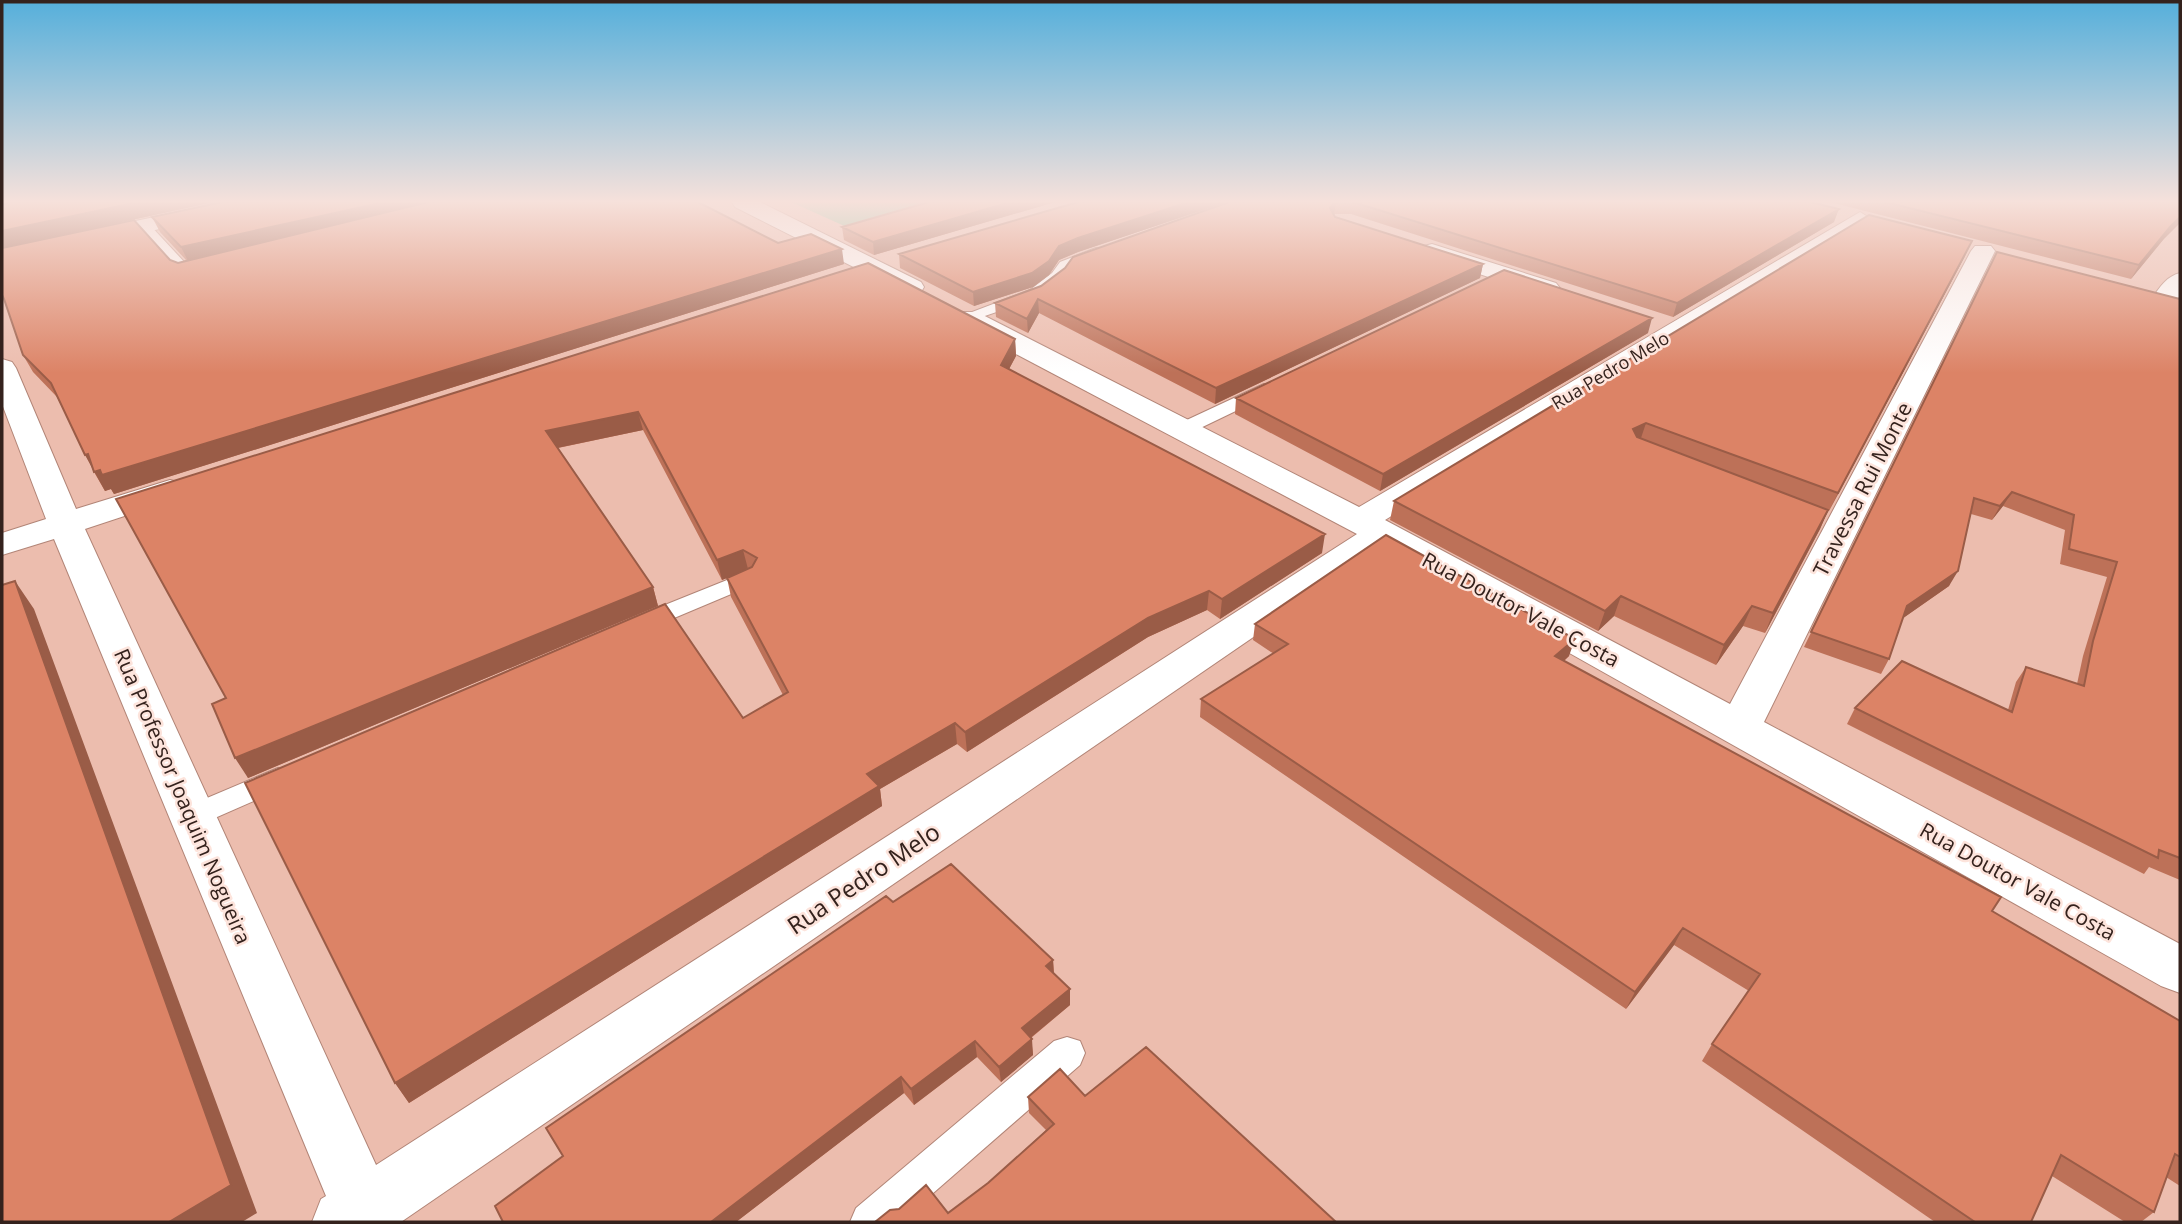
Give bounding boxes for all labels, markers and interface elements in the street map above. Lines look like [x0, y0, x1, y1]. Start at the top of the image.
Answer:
street label: Rua Pedro Melo [1547, 325, 1673, 415]
street label: Travessa Rui Monte [1806, 397, 1918, 581]
street label: Rua Doutor Vale Costa [1417, 545, 1625, 673]
street label: Rua Professor Joaquim Nogueira [108, 644, 258, 948]
street label: Rua Pedro Melo [780, 815, 946, 941]
street label: Rua Doutor Vale Costa [1915, 816, 2121, 946]

